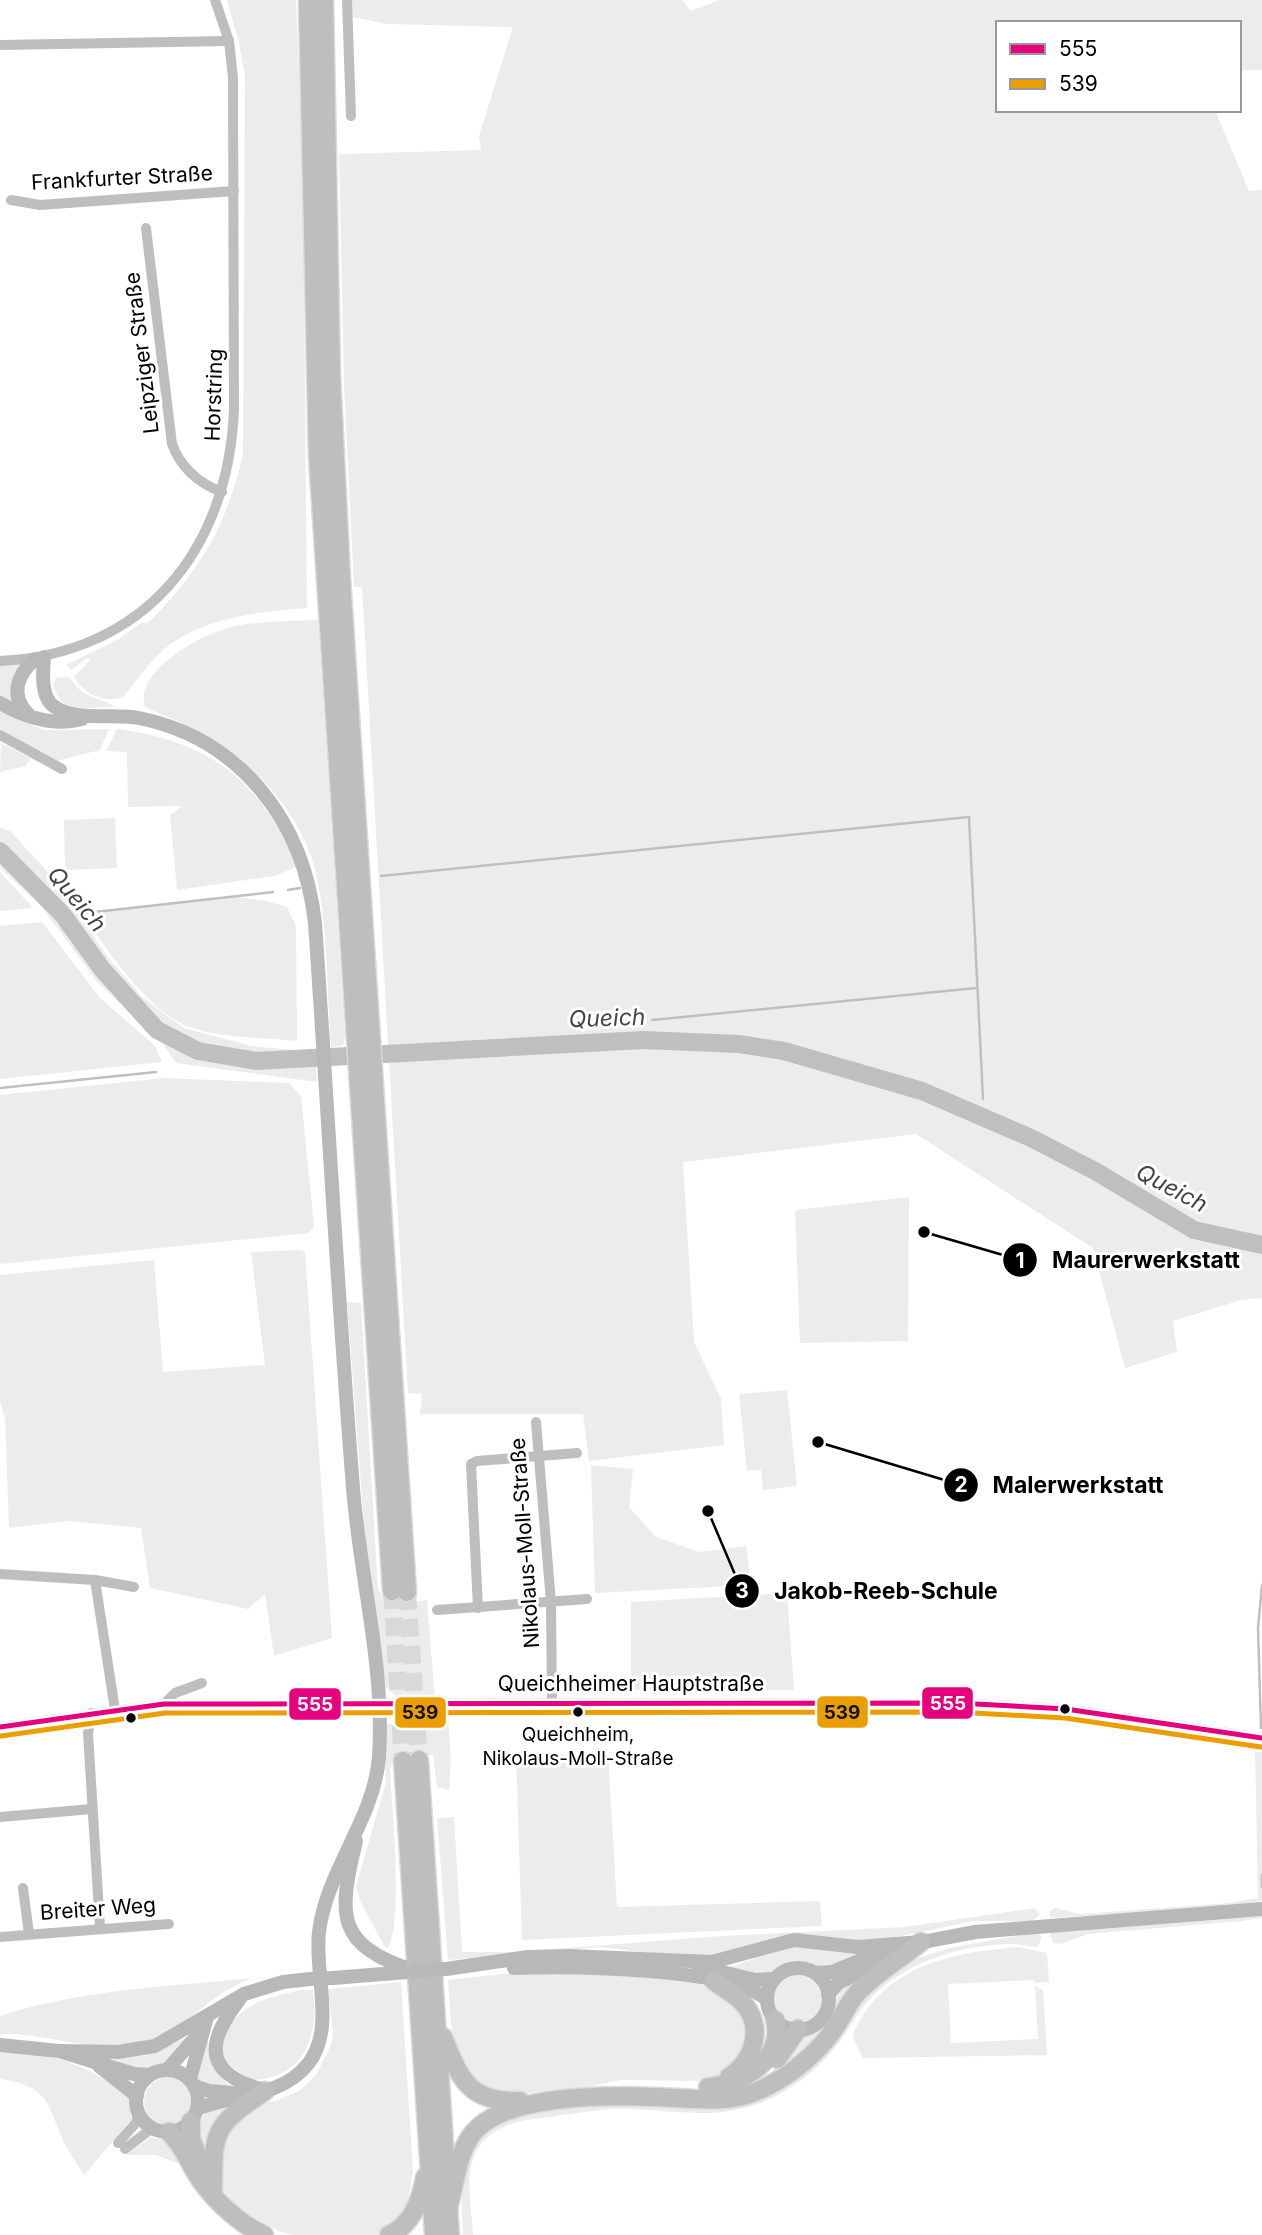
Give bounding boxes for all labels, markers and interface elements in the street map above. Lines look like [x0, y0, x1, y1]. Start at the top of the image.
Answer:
legend [996, 21, 1241, 112]
text: 555 [1059, 36, 1097, 61]
text: 539 [1059, 71, 1098, 96]
street label: Frankfurter Straße [31, 160, 213, 195]
street label: Leipziger Straße [119, 271, 164, 435]
street label: Horstring [199, 348, 228, 442]
water label: Queich [42, 861, 112, 937]
water label: Queich [568, 1003, 646, 1033]
water label: Queich [1132, 1158, 1212, 1218]
callout: Maurerwerkstatt [1003, 1238, 1253, 1282]
text: Maurerwerkstatt [1052, 1246, 1241, 1274]
text: 1 [1015, 1248, 1025, 1273]
street label: Nikolaus-Moll-Straße [505, 1437, 544, 1649]
callout: Malerwerkstatt [944, 1463, 1178, 1507]
text: Malerwerkstatt [992, 1471, 1164, 1499]
text: 2 [954, 1472, 968, 1497]
callout: Jakob-Reeb-Schule [725, 1569, 1011, 1613]
text: Jakob-Reeb-Schule [774, 1577, 998, 1605]
text: 3 [735, 1578, 749, 1603]
street label: Queichheimer Hauptstraße [498, 1671, 764, 1696]
line badge: 555 [921, 1686, 974, 1720]
line badge: 555 [288, 1687, 342, 1721]
text: 555 [930, 1692, 966, 1715]
text: 555 [297, 1693, 333, 1716]
line badge: 539 [816, 1695, 869, 1729]
line badge: 539 [394, 1696, 447, 1729]
text: 539 [402, 1701, 438, 1724]
text: 539 [824, 1701, 860, 1724]
unlabelled marker [1058, 1702, 1072, 1716]
marker: Queichheim, Nikolaus-Moll-Straße [571, 1705, 585, 1719]
unlabelled marker [124, 1711, 138, 1725]
place label: Queichheim, Nikolaus-Moll-Straße [482, 1723, 674, 1770]
street label: Breiter Weg [39, 1892, 157, 1925]

